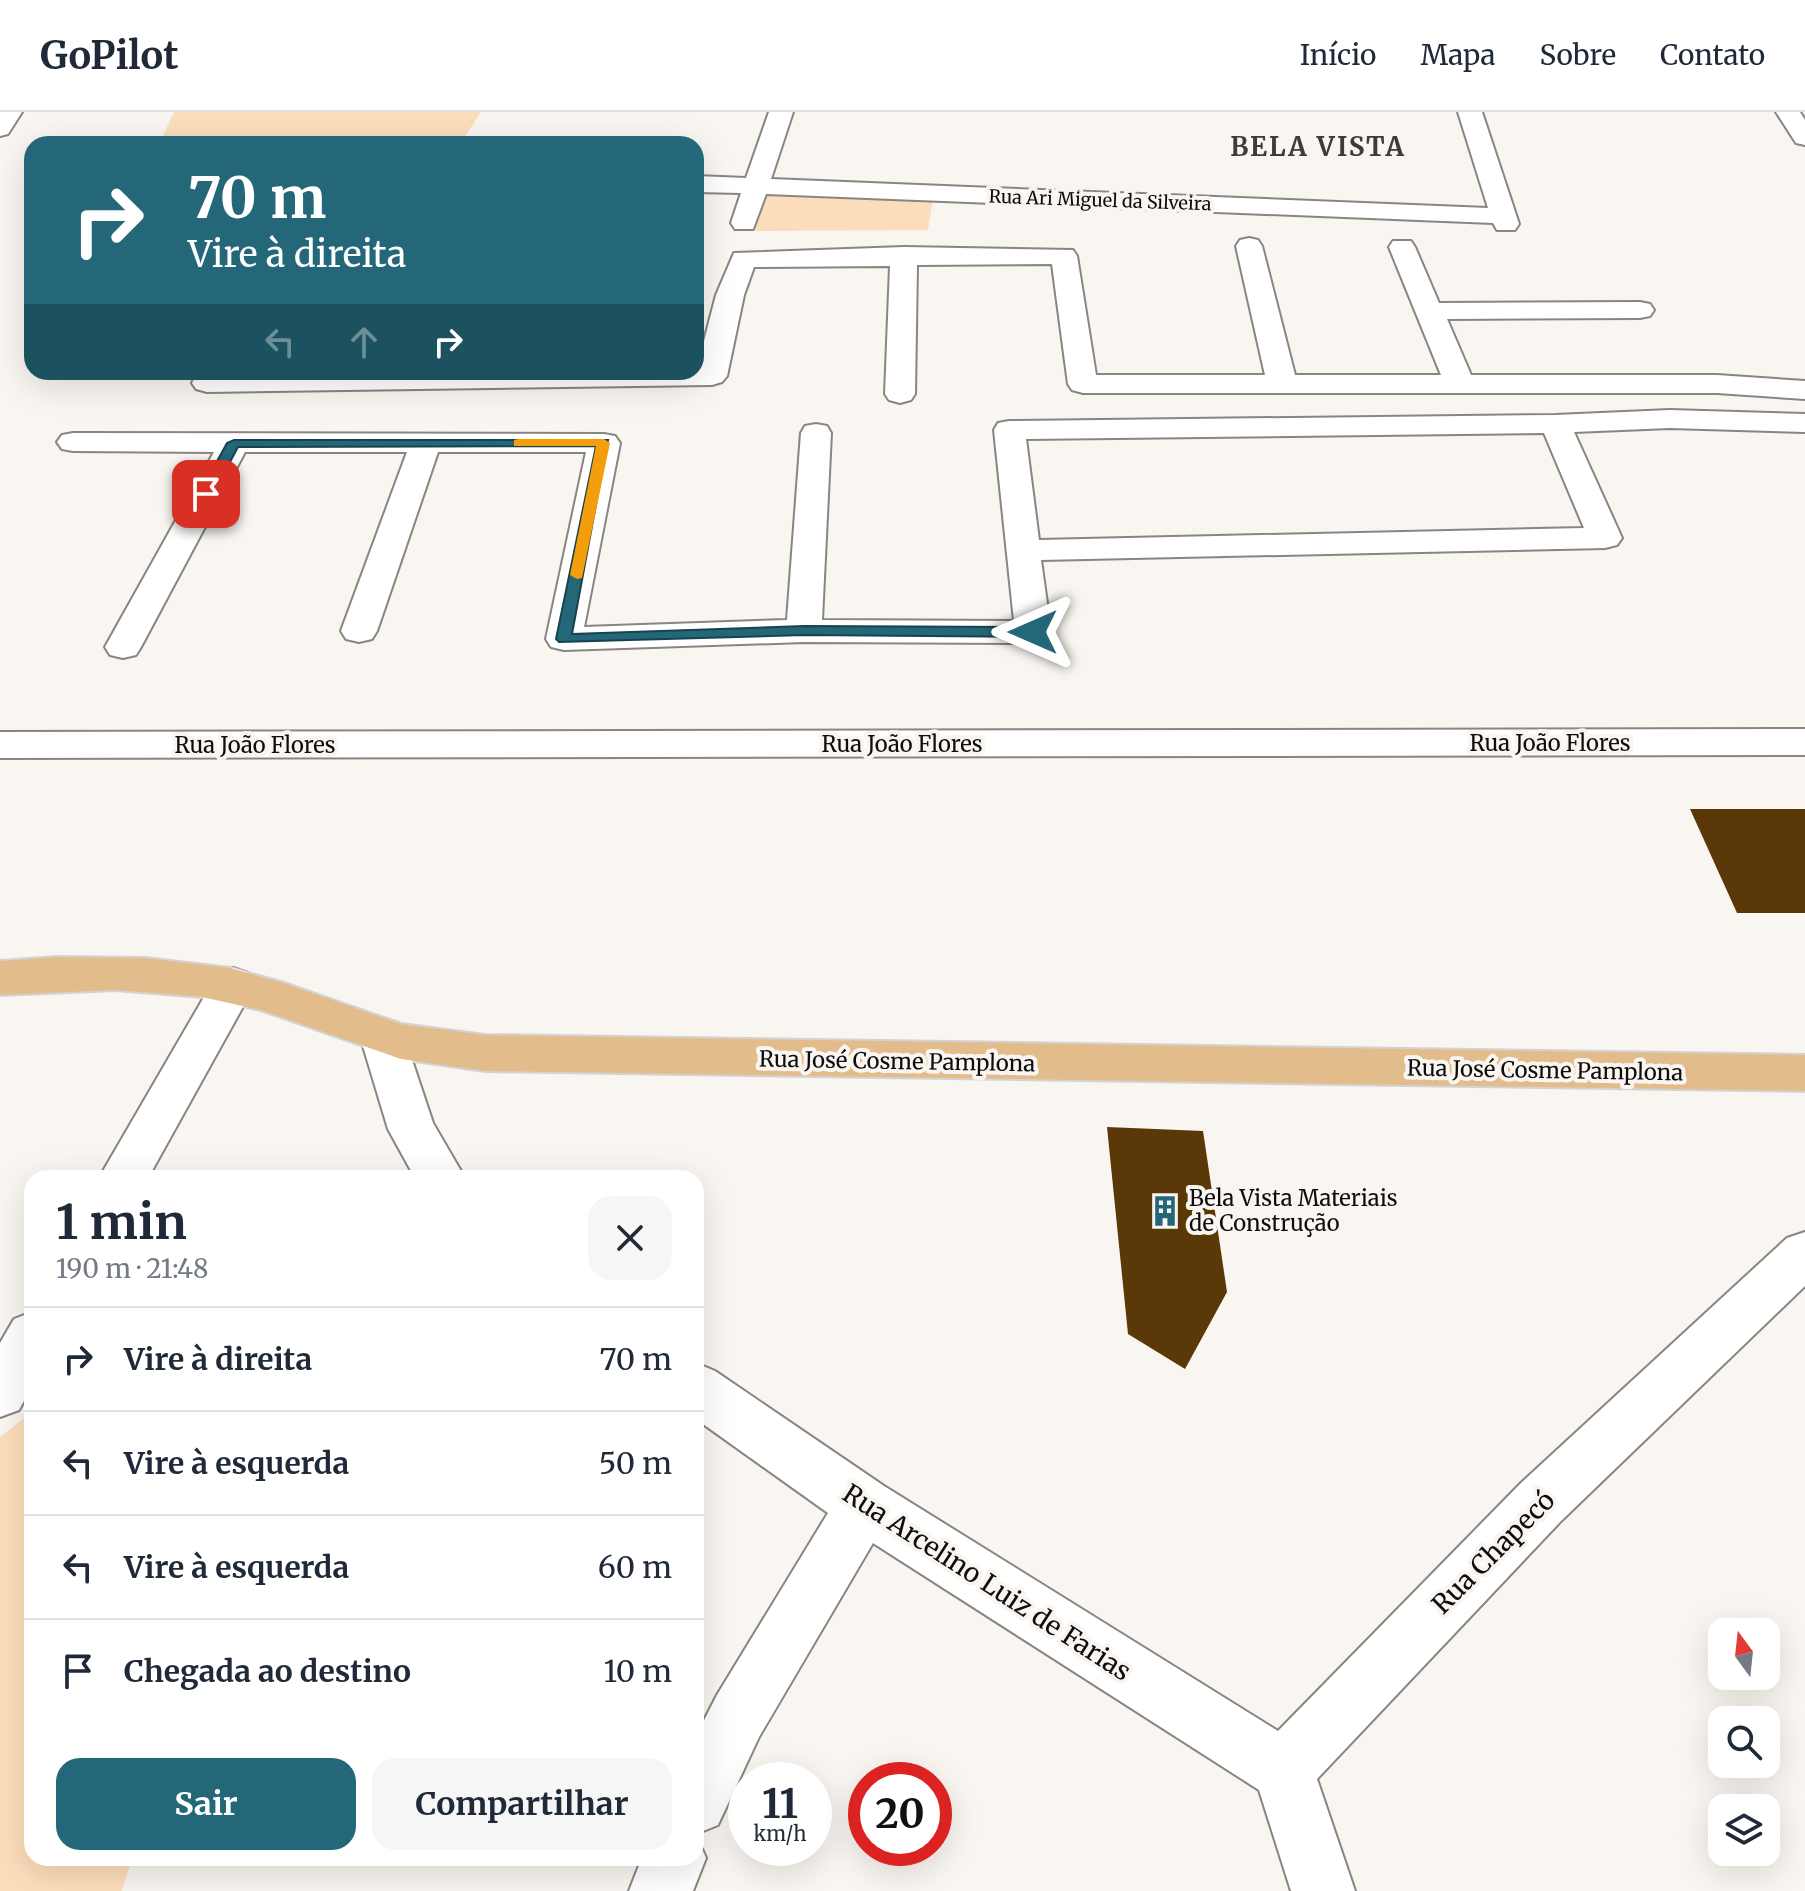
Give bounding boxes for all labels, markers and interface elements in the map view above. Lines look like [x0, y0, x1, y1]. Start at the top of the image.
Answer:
text: GoPilot [40, 32, 179, 79]
text: Início [1300, 37, 1376, 73]
text: Mapa [1420, 37, 1495, 73]
text: Sobre [1539, 37, 1616, 73]
text: Contato [1660, 37, 1765, 73]
district label: BELA VISTA [1230, 130, 1406, 163]
text: 70 m [188, 163, 326, 233]
icon: right [56, 168, 160, 272]
street label: Rua Ari Miguel da Silveira [988, 185, 1212, 215]
text: Vire à direita [188, 232, 406, 277]
icon: left [258, 320, 302, 364]
icon: ahead [342, 320, 386, 364]
icon: right [426, 320, 470, 364]
pin [172, 460, 240, 528]
icon: arrive [184, 472, 228, 516]
position arrow [991, 590, 1075, 674]
street label: Rua João Flores [1469, 729, 1631, 757]
street label: Rua João Flores [821, 730, 983, 758]
street label: Rua João Flores [174, 731, 336, 759]
street label: Rua José Cosme Pamplona [759, 1045, 1036, 1077]
street label: Rua José Cosme Pamplona [1407, 1054, 1684, 1086]
place label: Bela Vista Materiais de Construção [1189, 1184, 1398, 1237]
text: 1 min [56, 1192, 187, 1252]
building icon: Bela Vista Materiais de Construção [1148, 1194, 1182, 1228]
button: close [588, 1196, 672, 1280]
text: 190 m · 21:48 [56, 1252, 209, 1285]
icon: right [56, 1337, 100, 1381]
text: Vire à direita [124, 1340, 312, 1378]
text: 70 m [599, 1340, 672, 1378]
icon: left [56, 1441, 100, 1485]
text: Vire à esquerda [124, 1444, 349, 1482]
text: 50 m [599, 1444, 672, 1482]
street label: Rua Arcelino Luiz de Farias [837, 1476, 1137, 1688]
street label: Rua Chapecó [1425, 1484, 1561, 1620]
icon: left [56, 1545, 100, 1589]
text: Vire à esquerda [124, 1548, 349, 1586]
text: 60 m [598, 1548, 672, 1586]
north arrow [1708, 1618, 1780, 1690]
map controls [1708, 1618, 1780, 1866]
icon: arrive [56, 1649, 100, 1693]
text: Chegada ao destino [124, 1652, 411, 1690]
text: 10 m [604, 1652, 672, 1690]
button: search [1708, 1706, 1780, 1778]
button: Sair [56, 1758, 356, 1850]
button: Compartilhar [372, 1758, 672, 1850]
speed limit sign: 20 [848, 1762, 952, 1866]
text: 11 [762, 1779, 798, 1829]
button: layers [1708, 1794, 1780, 1866]
text: km/h [754, 1821, 806, 1846]

